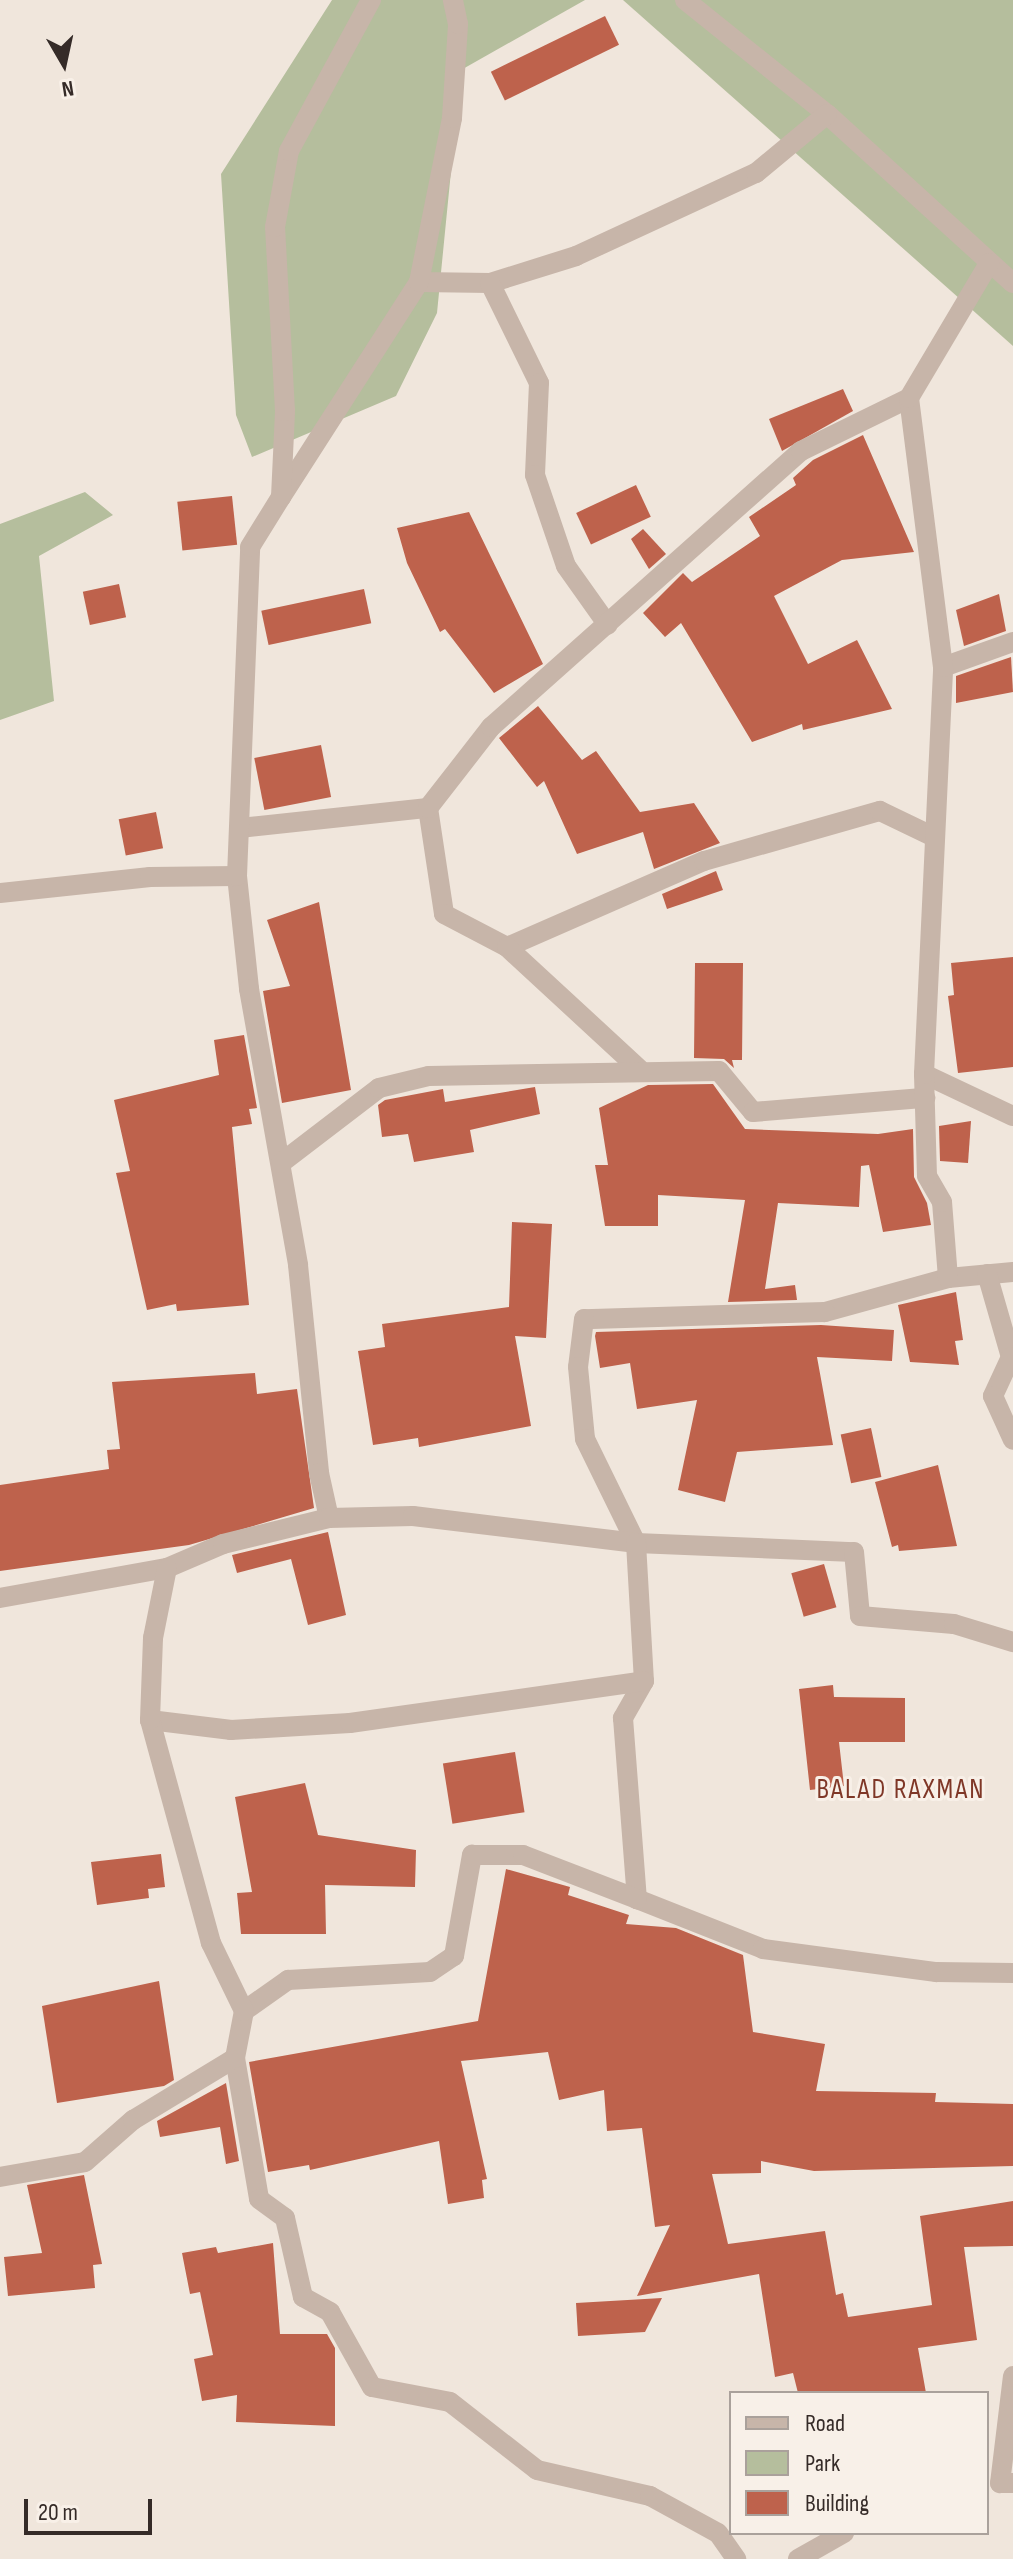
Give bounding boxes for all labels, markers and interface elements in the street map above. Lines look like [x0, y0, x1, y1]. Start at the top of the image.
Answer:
north arrow [24, 24, 104, 104]
text: N [60, 74, 76, 102]
district label: BALAD RAXMAN [817, 1773, 985, 1807]
legend [729, 2391, 989, 2535]
text: Road [805, 2409, 845, 2438]
text: Park [805, 2449, 840, 2478]
scale bar [28, 2483, 156, 2533]
text: Building [805, 2489, 869, 2518]
text: 20 m [38, 2498, 78, 2527]

